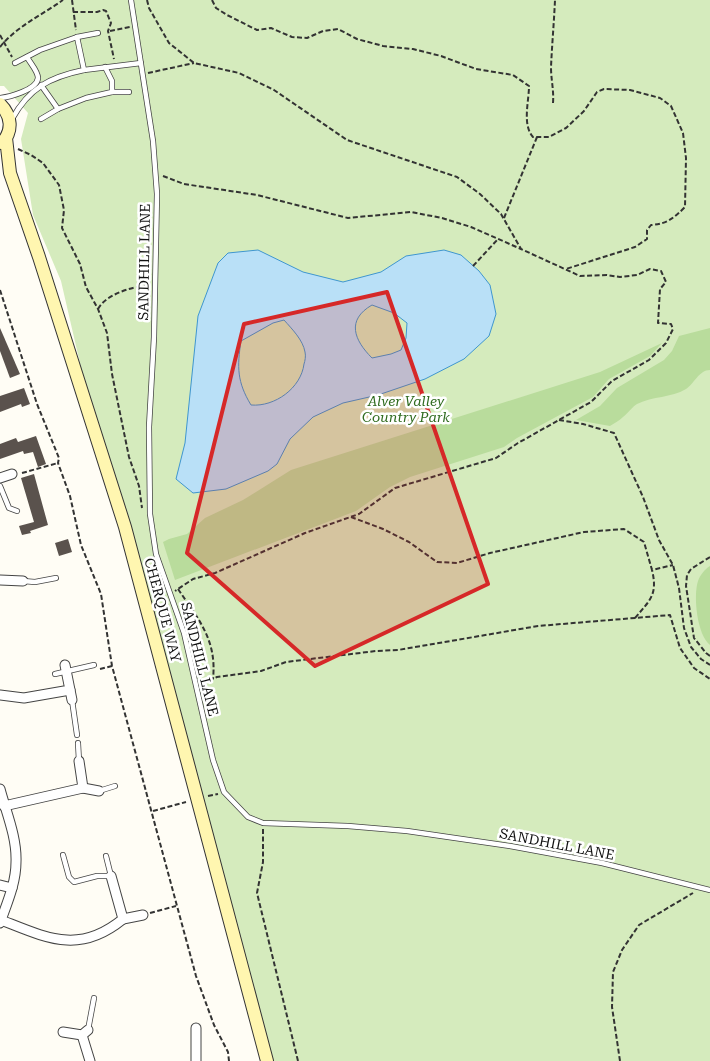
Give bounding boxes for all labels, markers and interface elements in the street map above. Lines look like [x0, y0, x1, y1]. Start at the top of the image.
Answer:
street label: SANDHILL LANE [135, 203, 153, 321]
park label: Alver Valley Country Park [362, 393, 450, 425]
street label: CHERQUE WAY [141, 556, 185, 664]
street label: SANDHILL LANE [178, 600, 222, 718]
street label: SANDHILL LANE [498, 825, 616, 863]

